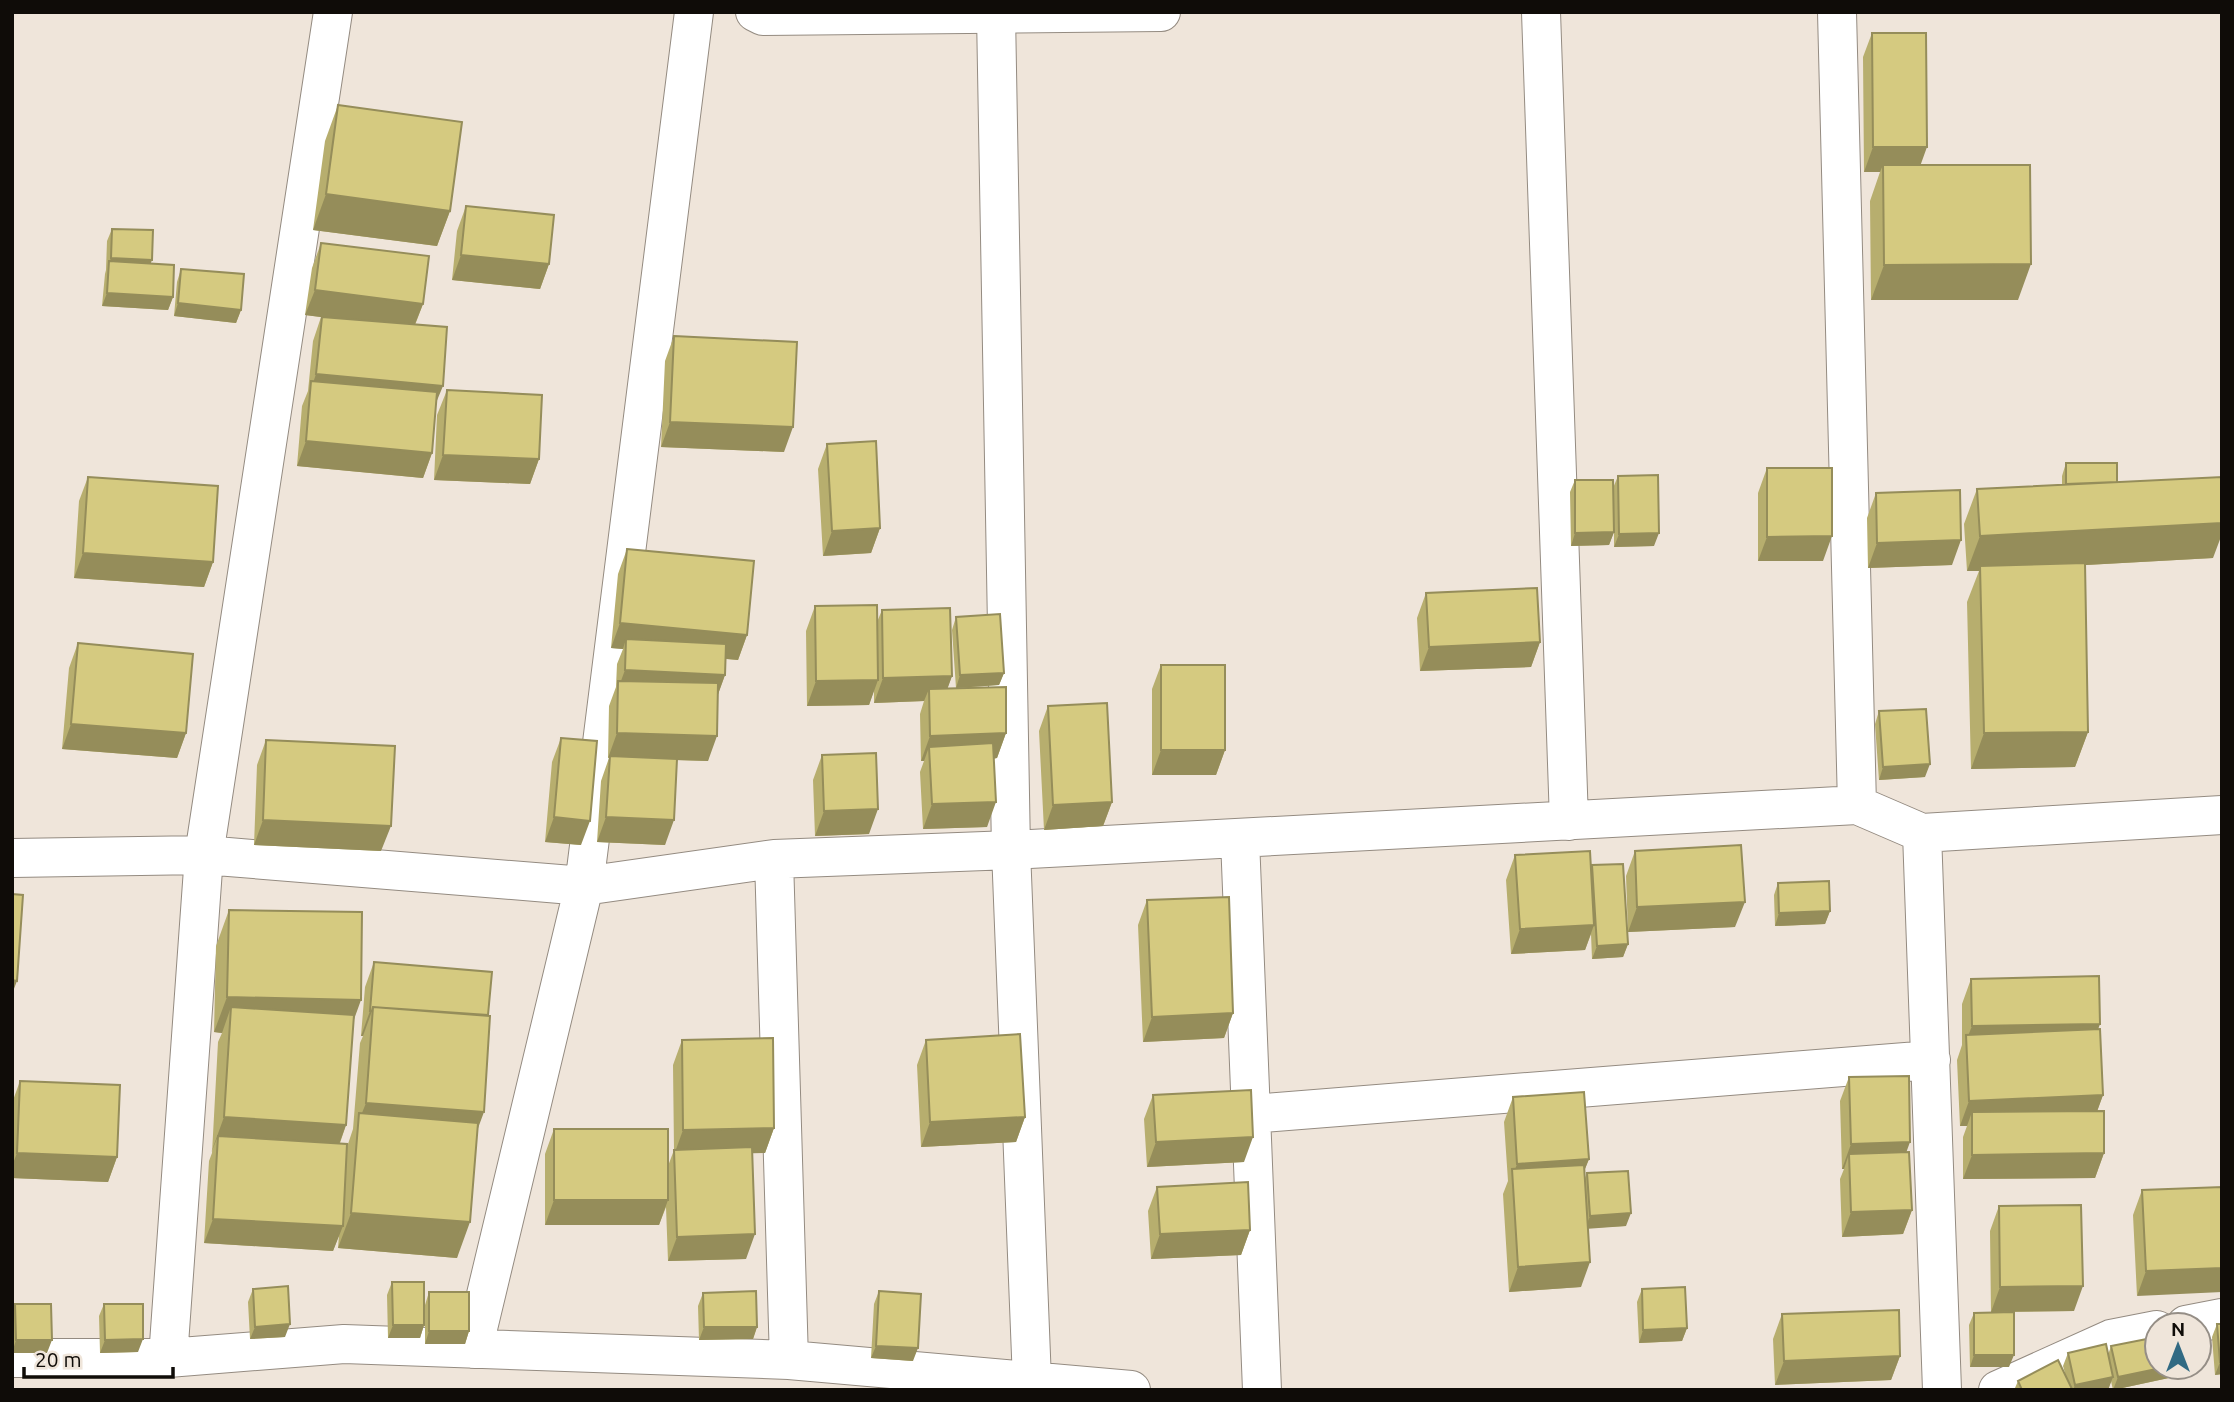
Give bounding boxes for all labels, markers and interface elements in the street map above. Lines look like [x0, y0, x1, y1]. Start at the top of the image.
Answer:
north arrow [2143, 1311, 2213, 1381]
text: N [2171, 1318, 2185, 1340]
scale bar [24, 1336, 173, 1380]
text: 20 m [35, 1347, 82, 1371]

